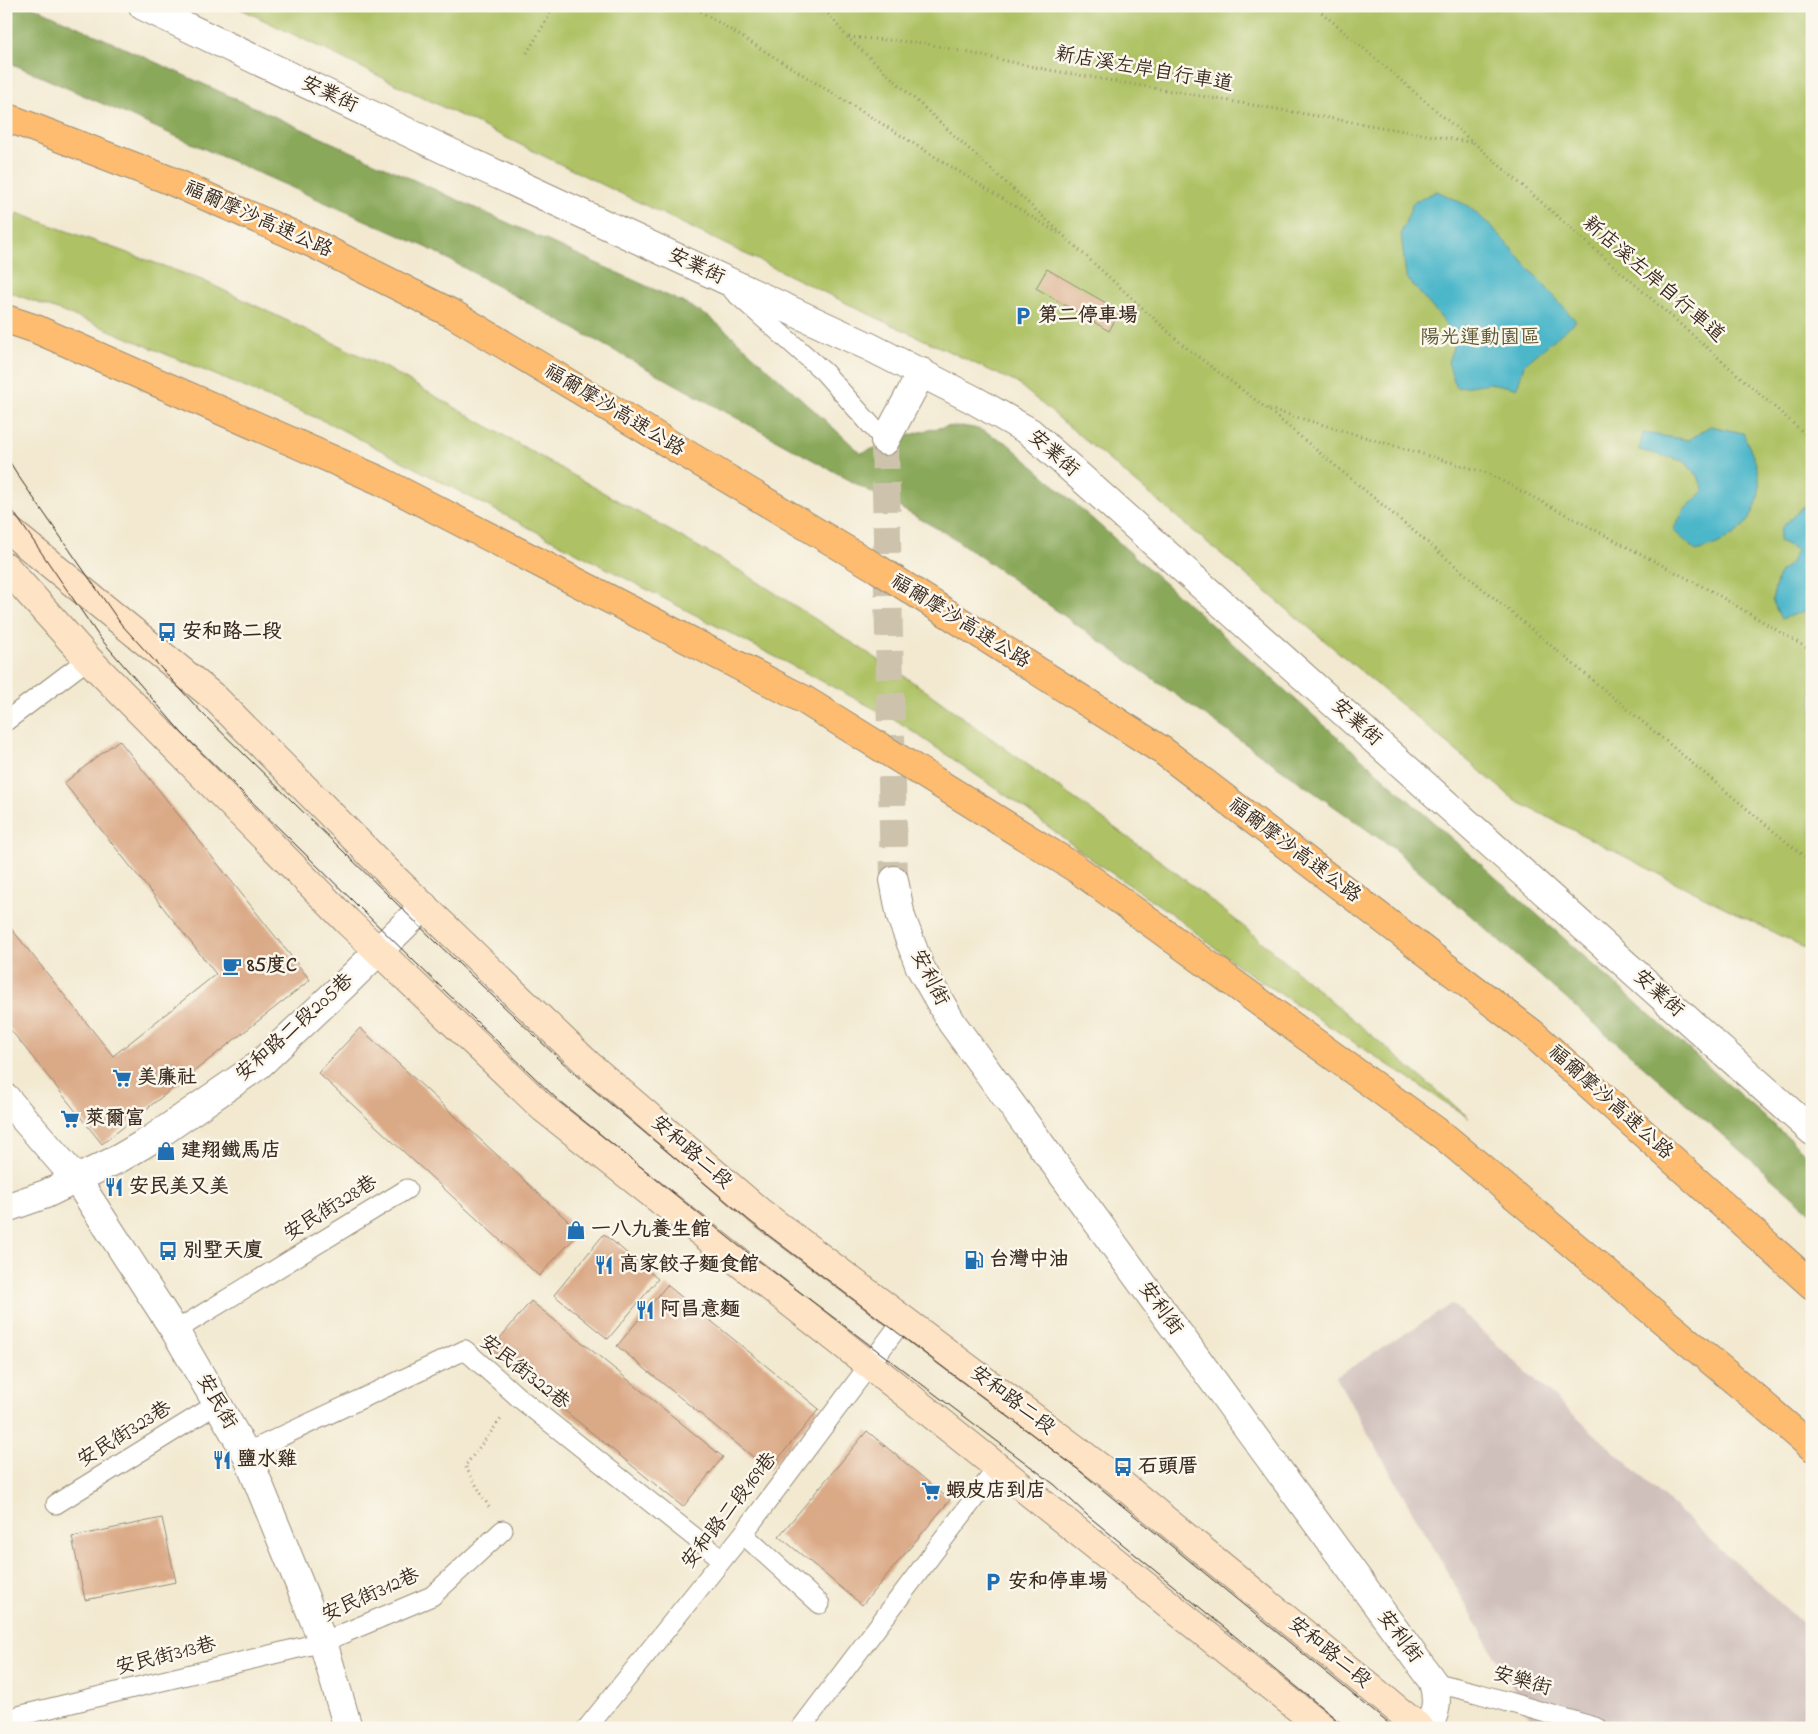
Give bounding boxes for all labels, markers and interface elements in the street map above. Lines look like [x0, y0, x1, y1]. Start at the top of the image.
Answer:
street label: 新店溪左岸自行車道 [1053, 40, 1235, 100]
street label: 安業街 [296, 69, 362, 121]
street label: 福爾摩沙高速公路 [179, 174, 338, 266]
street label: 新店溪左岸自行車道 [1576, 210, 1730, 350]
street label: 安業街 [663, 241, 729, 293]
place label: 第二停車場 [1038, 302, 1138, 331]
parking icon: 第二停車場 [1012, 305, 1034, 327]
park label: 陽光運動園區 [1420, 324, 1540, 353]
street label: 福爾摩沙高速公路 [538, 357, 691, 465]
street label: 安業街 [1021, 423, 1085, 485]
street label: 福爾摩沙高速公路 [884, 567, 1036, 677]
place label: 安和路二段 [182, 618, 282, 647]
bus stop icon: 安和路二段 [156, 621, 178, 643]
street label: 安業街 [1324, 692, 1388, 754]
street label: 福爾摩沙高速公路 [1221, 791, 1367, 911]
street label: 安利街 [902, 945, 956, 1011]
place label: 85度C [246, 952, 297, 981]
cafe icon: 85度C [221, 955, 243, 977]
street label: 安業街 [1626, 963, 1690, 1025]
street label: 安和路二段205巷 [230, 966, 361, 1089]
street label: 福爾摩沙高速公路 [1541, 1039, 1680, 1168]
place label: 美廉社 [137, 1064, 197, 1093]
supermarket icon: 美廉社 [111, 1067, 133, 1089]
place label: 萊爾富 [85, 1105, 145, 1134]
supermarket icon: 萊爾富 [59, 1108, 81, 1130]
street label: 安和路二段 [644, 1109, 738, 1197]
place label: 建翔鐵馬店 [181, 1137, 281, 1166]
shop icon: 建翔鐵馬店 [155, 1140, 177, 1162]
street label: 安民街328巷 [278, 1168, 384, 1249]
place label: 安民美又美 [129, 1173, 229, 1202]
restaurant icon: 安民美又美 [103, 1176, 125, 1198]
place label: 一八九養生館 [591, 1216, 711, 1245]
shop icon: 一八九養生館 [565, 1219, 587, 1241]
place label: 別墅天廈 [183, 1237, 263, 1266]
bus stop icon: 別墅天廈 [157, 1240, 179, 1262]
place label: 台灣中油 [989, 1246, 1069, 1275]
fuel station icon: 台灣中油 [963, 1249, 985, 1271]
place label: 高家餃子麵食館 [619, 1251, 759, 1280]
restaurant icon: 高家餃子麵食館 [593, 1254, 615, 1276]
street label: 安利街 [1131, 1276, 1189, 1342]
place label: 阿昌意麵 [660, 1296, 740, 1325]
restaurant icon: 阿昌意麵 [634, 1299, 656, 1321]
street label: 安民街322巷 [472, 1328, 576, 1418]
street label: 安和路二段 [963, 1359, 1061, 1443]
street label: 安民街 [188, 1369, 244, 1435]
street label: 安民街323巷 [72, 1394, 179, 1476]
place label: 鹽水雞 [237, 1446, 297, 1475]
street label: 安和路二段169巷 [675, 1446, 785, 1576]
restaurant icon: 鹽水雞 [211, 1449, 233, 1471]
place label: 石頭厝 [1138, 1453, 1198, 1482]
bus stop icon: 石頭厝 [1112, 1456, 1134, 1478]
place label: 蝦皮店到店 [946, 1477, 1046, 1506]
supermarket icon: 蝦皮店到店 [920, 1480, 942, 1502]
street label: 安民街312巷 [317, 1561, 426, 1631]
place label: 安和停車場 [1008, 1568, 1108, 1597]
parking icon: 安和停車場 [982, 1571, 1004, 1593]
street label: 安利街 [1369, 1604, 1429, 1670]
street label: 安和路二段 [1281, 1610, 1377, 1696]
street label: 安民街313巷 [113, 1630, 220, 1684]
street label: 安樂街 [1489, 1660, 1555, 1704]

